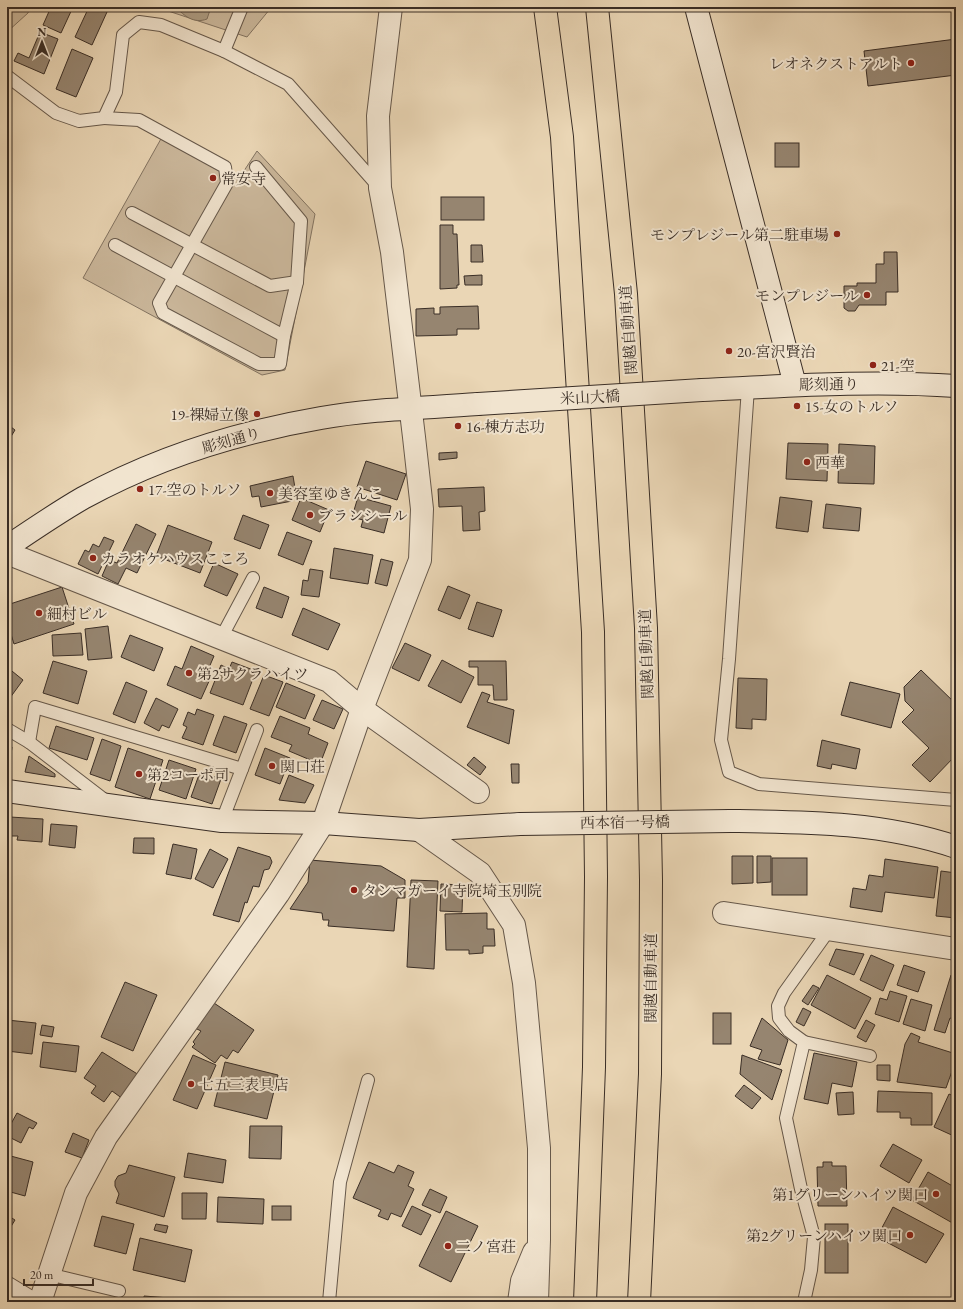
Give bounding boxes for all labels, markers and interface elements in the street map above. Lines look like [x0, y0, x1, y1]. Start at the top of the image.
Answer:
north arrow [22, 22, 62, 62]
text: N [38, 25, 47, 39]
place label: レオネクストアルト [769, 54, 903, 73]
marker: レオネクストアルト [906, 58, 916, 68]
place label: 常安寺 [221, 169, 266, 188]
marker: 常安寺 [208, 173, 218, 183]
place label: モンプレジール第二駐車場 [650, 225, 829, 244]
marker: モンプレジール第二駐車場 [832, 229, 842, 239]
street label: 関越自動車道 [615, 284, 641, 376]
place label: モンプレジール [755, 286, 859, 305]
marker: モンプレジール [862, 290, 872, 300]
place label: 20-宮沢賢治 [737, 342, 816, 361]
marker: 20-宮沢賢治 [724, 346, 734, 356]
place label: 21-空 [881, 356, 915, 375]
marker: 21-空 [868, 360, 878, 370]
street label: 彫刻通り [799, 374, 859, 394]
street label: 米山大橋 [560, 386, 620, 408]
place label: 15-女のトルソ [805, 397, 899, 416]
marker: 15-女のトルソ [792, 401, 802, 411]
place label: 19-裸婦立像 [170, 405, 249, 424]
marker: 19-裸婦立像 [252, 409, 262, 419]
place label: 16-棟方志功 [466, 417, 545, 436]
marker: 16-棟方志功 [453, 421, 463, 431]
street label: 彫刻通り [200, 423, 262, 457]
place label: 西華 [815, 453, 845, 472]
marker: 西華 [802, 457, 812, 467]
place label: 17-空のトルソ [148, 480, 242, 499]
marker: 17-空のトルソ [135, 484, 145, 494]
place label: 美容室ゆきんこ [278, 484, 383, 503]
marker: 美容室ゆきんこ [265, 488, 275, 498]
place label: ブランシール [318, 506, 407, 525]
marker: ブランシール [305, 510, 315, 520]
place label: カラオケハウスこころ [101, 549, 249, 568]
marker: カラオケハウスこころ [88, 553, 98, 563]
place label: 細村ビル [47, 604, 107, 623]
marker: 細村ビル [34, 608, 44, 618]
street label: 関越自動車道 [635, 609, 657, 699]
place label: 第2サクラハイツ [197, 664, 309, 683]
marker: 第2サクラハイツ [184, 668, 194, 678]
place label: 関口荘 [280, 757, 325, 776]
marker: 関口荘 [267, 761, 277, 771]
place label: 第2コーポ司 [147, 765, 229, 784]
marker: 第2コーポ司 [134, 769, 144, 779]
street label: 西本宿一号橋 [580, 812, 670, 832]
place label: タンマガーイ寺院埼玉別院 [362, 881, 542, 900]
marker: タンマガーイ寺院埼玉別院 [349, 885, 359, 895]
street label: 関越自動車道 [641, 933, 660, 1023]
place label: 七五三表具店 [199, 1075, 289, 1094]
marker: 七五三表具店 [186, 1079, 196, 1089]
place label: 第1グリーンハイツ関口 [772, 1185, 928, 1204]
marker: 第1グリーンハイツ関口 [931, 1189, 941, 1199]
place label: 第2グリーンハイツ関口 [746, 1226, 902, 1245]
marker: 第2グリーンハイツ関口 [905, 1230, 915, 1240]
place label: 二ノ宮荘 [456, 1237, 516, 1256]
marker: 二ノ宮荘 [443, 1241, 453, 1251]
scale bar [24, 1261, 93, 1287]
text: 20 m [30, 1267, 54, 1283]

